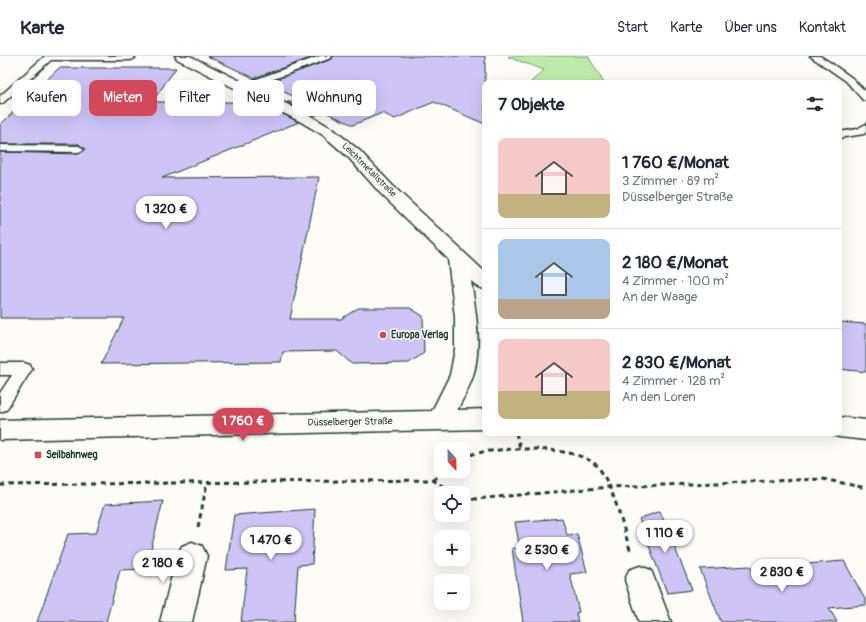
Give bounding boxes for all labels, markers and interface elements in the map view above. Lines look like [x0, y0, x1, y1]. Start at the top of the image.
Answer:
text: Karte [20, 16, 64, 40]
text: Start [617, 19, 648, 36]
text: Karte [670, 19, 702, 36]
text: Über uns [724, 19, 777, 36]
text: Kontakt [799, 19, 846, 36]
chip: Kaufen [12, 80, 81, 116]
chip: Mieten [89, 80, 157, 116]
chip: Filter [165, 80, 225, 116]
chip: Neu [233, 80, 284, 116]
chip: Wohnung [292, 80, 376, 116]
icon: filters [804, 93, 826, 115]
text: 7 Objekte [498, 94, 564, 115]
street label: Leichtmetallstraße [339, 140, 399, 200]
text: 1 760 €/Monat [622, 152, 729, 173]
icon: home [530, 154, 578, 202]
text: 3 Zimmer · 89 m² [622, 173, 719, 189]
text: Düsselberger Straße [622, 189, 733, 205]
pin: 1 320 € [129, 196, 203, 230]
text: 1 320 € [145, 201, 187, 217]
text: 2 180 €/Monat [622, 252, 728, 273]
icon: home [530, 255, 578, 303]
text: 4 Zimmer · 100 m² [622, 273, 729, 289]
text: An der Waage [622, 289, 697, 305]
place label: Europa Verlag [391, 329, 448, 341]
marker: Europa Verlag [378, 330, 388, 340]
text: 2 830 €/Monat [622, 352, 731, 373]
icon: home [530, 355, 578, 403]
text: 4 Zimmer · 128 m² [622, 373, 725, 389]
text: An den Loren [622, 389, 696, 405]
pin: 1 760 € [206, 408, 280, 442]
text: 1 760 € [222, 413, 264, 429]
street label: Düsselberger Straße [307, 415, 393, 429]
north arrow [434, 442, 470, 478]
map controls [434, 442, 470, 610]
place label: Seilbahnweg [46, 449, 98, 461]
marker: Seilbahnweg [33, 450, 43, 460]
button: locate [434, 486, 470, 522]
pin: 1 110 € [628, 520, 702, 554]
text: 1 110 € [646, 525, 684, 541]
pin: 1 470 € [234, 527, 308, 561]
button: + [434, 530, 470, 566]
text: 1 470 € [250, 532, 292, 548]
pin: 2 530 € [510, 537, 584, 571]
text: 2 530 € [525, 542, 569, 558]
pin: 2 180 € [126, 550, 200, 584]
text: 2 180 € [142, 555, 184, 571]
pin: 2 830 € [745, 559, 819, 593]
text: 2 830 € [760, 564, 804, 580]
button: − [434, 574, 470, 610]

